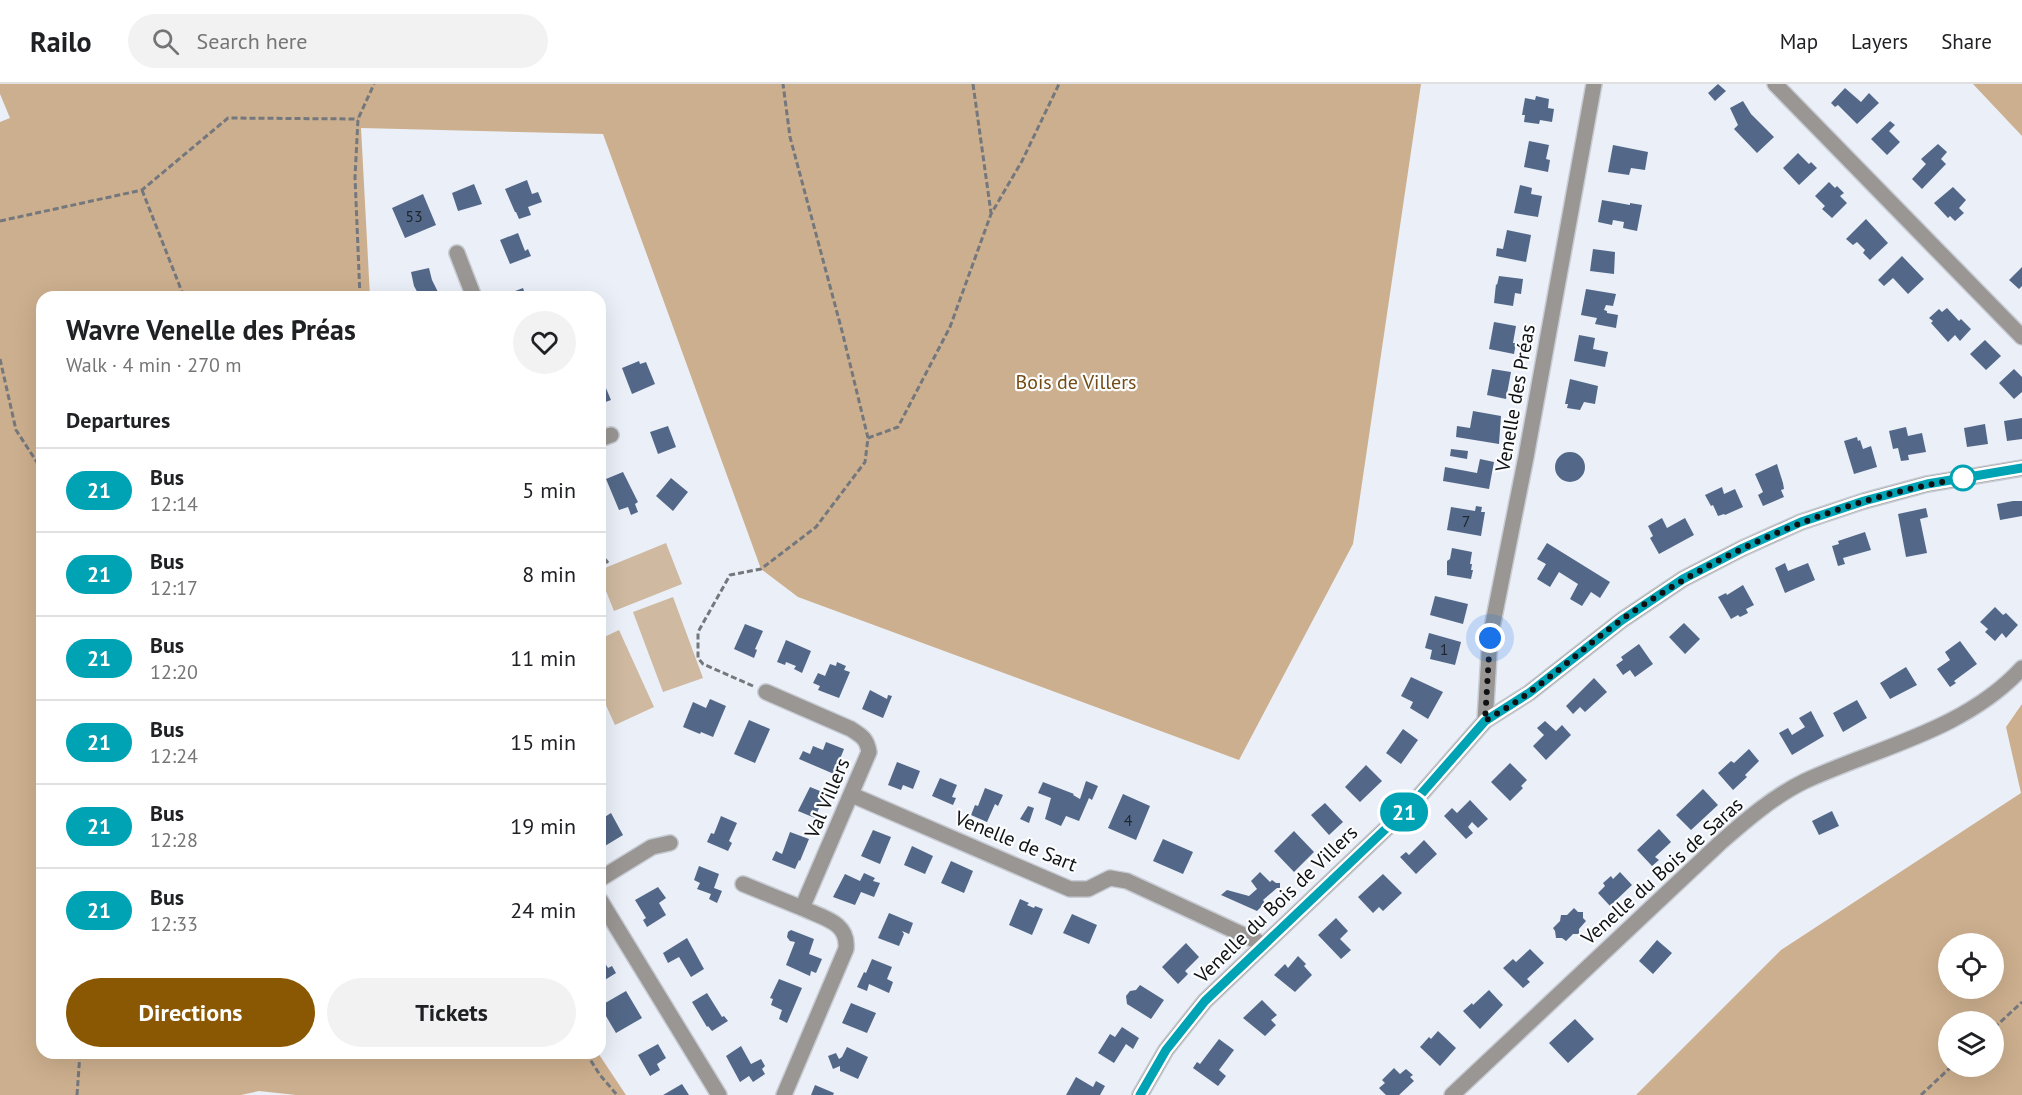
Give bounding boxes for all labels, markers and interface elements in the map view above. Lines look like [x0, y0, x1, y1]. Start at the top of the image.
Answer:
search box [128, 14, 548, 68]
text: Railo [30, 23, 92, 60]
icon: search [149, 25, 182, 58]
text: Search here [197, 27, 308, 55]
text: Map [1780, 28, 1818, 55]
text: Layers [1851, 28, 1908, 55]
text: Share [1941, 28, 1992, 55]
house number: 53 [405, 206, 423, 226]
text: Wavre Venelle des Préas [66, 311, 356, 348]
button: heart [513, 311, 576, 374]
street label: Venelle des Préas [1489, 322, 1541, 475]
text: Walk · 4 min · 270 m [66, 352, 242, 378]
park label: Bois de Villers [1016, 369, 1136, 395]
text: Departures [66, 406, 170, 434]
text: Bus [150, 463, 184, 491]
unlabelled marker [1950, 465, 1976, 491]
text: 5 min [522, 476, 576, 504]
text: 21 [87, 477, 111, 504]
text: 12:14 [150, 491, 198, 517]
house number: 7 [1462, 511, 1470, 531]
text: Bus [150, 547, 184, 575]
text: 8 min [522, 560, 576, 588]
text: 21 [87, 561, 111, 588]
text: 12:17 [150, 575, 198, 601]
your location [1475, 623, 1505, 653]
text: Bus [150, 631, 184, 659]
house number: 1 [1440, 639, 1448, 659]
text: 11 min [510, 644, 576, 672]
text: 21 [87, 645, 111, 672]
text: 12:20 [150, 659, 198, 685]
text: Bus [150, 715, 184, 743]
text: 15 min [510, 728, 576, 756]
text: 21 [87, 729, 111, 756]
text: 12:24 [150, 743, 198, 769]
street label: Val Villers [798, 754, 856, 843]
street label: Venelle du Bois de Saras [1575, 791, 1748, 951]
line badge: 21 [1377, 792, 1431, 832]
text: Bus [150, 799, 184, 827]
text: 21 [1392, 799, 1416, 826]
street label: Venelle de Sart [950, 804, 1081, 877]
house number: 4 [1124, 810, 1133, 830]
text: 19 min [510, 812, 576, 840]
text: 21 [87, 813, 111, 840]
street label: Venelle du Bois de Villers [1188, 819, 1363, 989]
text: 12:28 [150, 827, 198, 853]
text: Bus [150, 883, 184, 911]
text: 24 min [510, 896, 576, 924]
text: 21 [87, 897, 111, 924]
text: 12:33 [150, 911, 198, 937]
map controls [1938, 933, 2004, 1077]
button: locate [1938, 933, 2004, 999]
button: Directions [66, 978, 315, 1047]
button: Tickets [327, 978, 576, 1047]
button: layers [1938, 1011, 2004, 1077]

